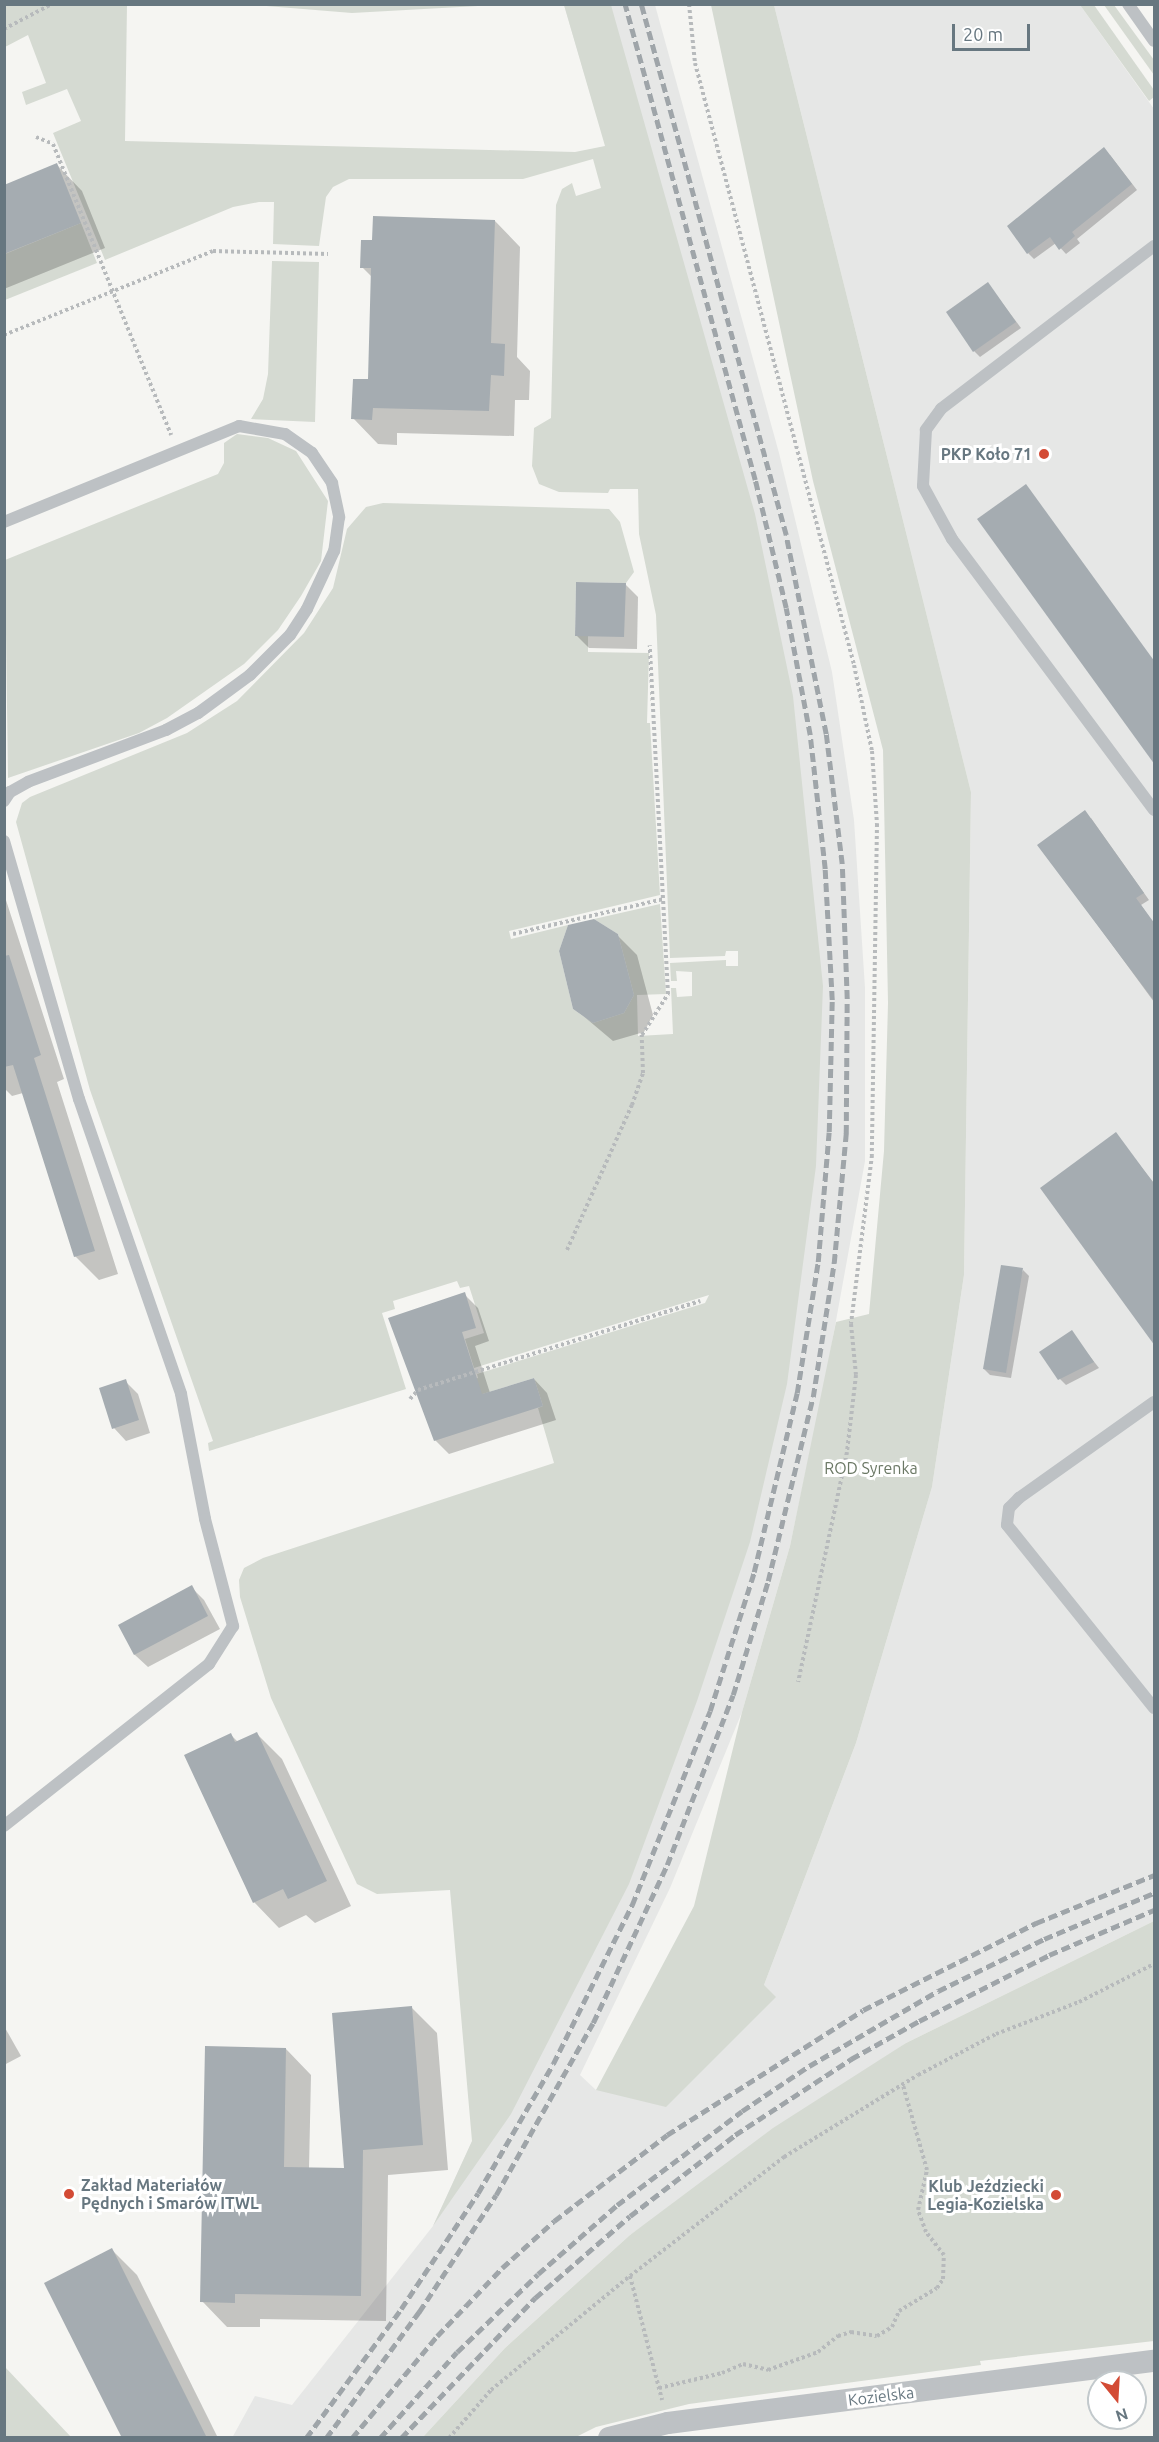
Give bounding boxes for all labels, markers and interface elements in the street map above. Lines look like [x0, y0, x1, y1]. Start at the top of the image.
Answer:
scale bar [955, 12, 1033, 50]
text: 20 m [963, 24, 1003, 44]
place label: PKP Koło 71 [941, 444, 1032, 464]
marker: PKP Koło 71 [1037, 447, 1051, 461]
park label: ROD Syrenka [824, 1458, 918, 1478]
place label: Zakład Materiałów Pędnych i Smarów ITWL [81, 2175, 259, 2213]
place label: Klub Jeździecki Legia-Kozielska [927, 2176, 1044, 2214]
marker: Zakład Materiałów Pędnych i Smarów ITWL [62, 2187, 76, 2201]
marker: Klub Jeździecki Legia-Kozielska [1049, 2188, 1063, 2202]
north arrow [1087, 2370, 1147, 2430]
street label: Kozielska [847, 2382, 915, 2410]
text: N [1113, 2405, 1130, 2426]

